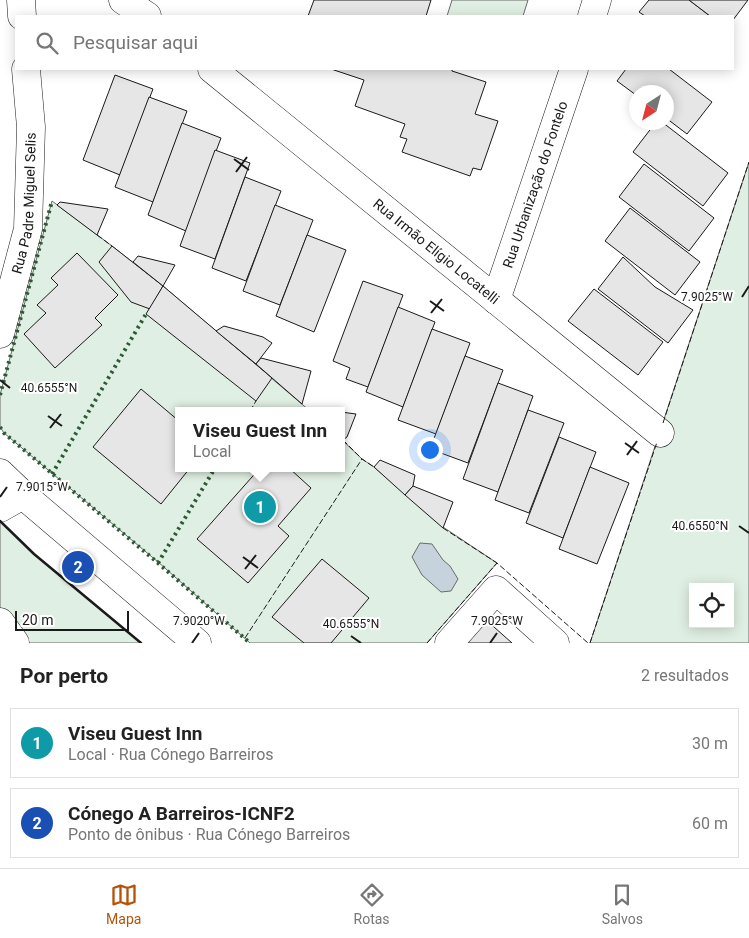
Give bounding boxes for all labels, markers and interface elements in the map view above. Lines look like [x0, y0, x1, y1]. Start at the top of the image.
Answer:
search box [15, 15, 734, 70]
icon: search [33, 29, 61, 57]
text: Pesquisar aqui [73, 31, 198, 54]
north arrow [629, 85, 674, 130]
street label: Rua Urbanização do Fontelo [499, 99, 571, 270]
street label: Rua Padre Miguel Selis [8, 132, 39, 276]
street label: Rua Irmão Elígio Locatelli [370, 195, 503, 307]
text: 7.9025°W [681, 290, 733, 304]
text: 40.6555°N [21, 381, 77, 395]
popup [175, 407, 345, 472]
text: Viseu Guest Inn [193, 419, 327, 442]
your location [417, 437, 443, 463]
text: Local [193, 442, 231, 461]
text: 7.9015°W [16, 480, 68, 494]
pin: 1 [244, 488, 276, 526]
text: 40.6550°N [672, 519, 728, 533]
pin: 2 [62, 548, 94, 586]
map controls [689, 583, 734, 628]
button: locate [689, 583, 734, 628]
scale bar [15, 608, 129, 631]
text: 20 m [22, 612, 54, 628]
text: 7.9020°W [173, 614, 225, 628]
text: 7.9025°W [471, 614, 523, 628]
text: 40.6555°N [323, 617, 379, 631]
text: Por perto [20, 664, 108, 688]
text: 2 resultados [641, 666, 729, 685]
text: Viseu Guest Inn [68, 722, 202, 745]
text: 1 [32, 734, 42, 753]
text: 30 m [692, 734, 728, 753]
text: Local · Rua Cónego Barreiros [68, 745, 274, 764]
text: Cónego A Barreiros-ICNF2 [68, 802, 295, 825]
text: 2 [32, 814, 42, 833]
text: 60 m [692, 814, 728, 833]
text: Ponto de ônibus · Rua Cónego Barreiros [68, 825, 350, 844]
tab: Mapa [106, 881, 141, 927]
tab: Rotas [354, 881, 390, 927]
tab: Salvos [602, 881, 643, 927]

